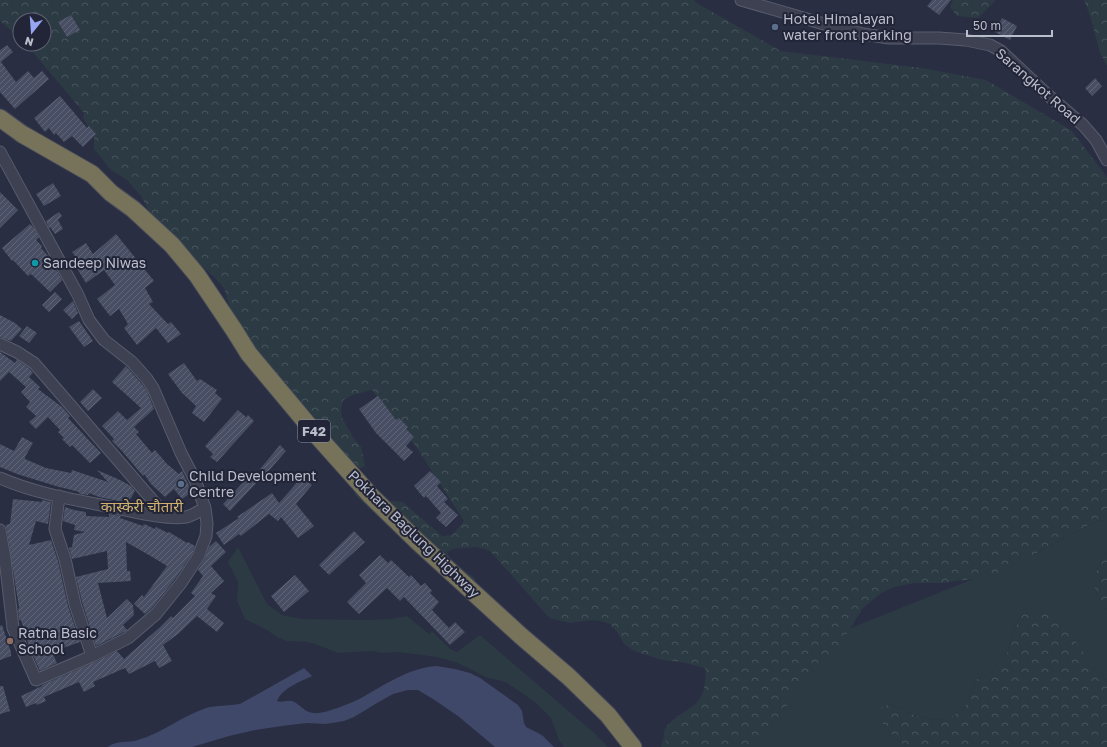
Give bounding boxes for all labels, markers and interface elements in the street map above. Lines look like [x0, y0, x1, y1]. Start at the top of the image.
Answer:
place label: Hotel Himalayan water front parking [783, 10, 912, 43]
north arrow [12, 12, 52, 52]
scale bar [967, 12, 1052, 38]
text: 50 m [973, 18, 1001, 33]
marker: Hotel Himalayan water front parking [770, 22, 780, 32]
text: N [23, 35, 35, 49]
street label: Sarangkot Road [992, 44, 1084, 127]
place label: Sandeep Niwas [43, 254, 146, 271]
marker: Sandeep Niwas [30, 258, 40, 268]
road number: F42 [298, 420, 330, 442]
street label: Pokhara Baglung Highway [345, 466, 484, 601]
place label: Child Development Centre [189, 467, 317, 500]
marker: Child Development Centre [176, 479, 186, 489]
district label: कास्केरी चौतारी [101, 497, 184, 515]
place label: Ratna Basic School [18, 624, 97, 657]
marker: Ratna Basic School [5, 636, 15, 646]

